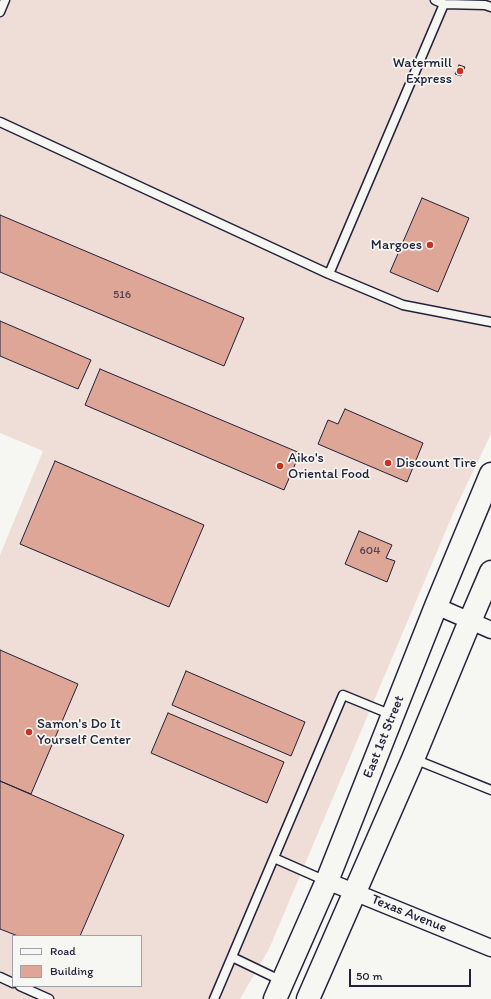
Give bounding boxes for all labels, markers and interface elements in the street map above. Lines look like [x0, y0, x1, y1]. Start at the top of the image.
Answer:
place label: Watermill Express [393, 55, 452, 88]
marker: Watermill Express [455, 66, 465, 76]
place label: Margoes [371, 237, 422, 253]
marker: Margoes [425, 240, 435, 250]
house number: 516 [113, 288, 131, 302]
place label: Aiko's Oriental Food [288, 450, 370, 482]
place label: Discount Tire [396, 455, 476, 471]
marker: Discount Tire [383, 458, 393, 468]
marker: Aiko's Oriental Food [275, 461, 285, 471]
house number: 604 [360, 544, 380, 558]
street label: East 1st Street [360, 693, 408, 781]
place label: Samon's Do It Yourself Center [37, 716, 131, 748]
marker: Samon's Do It Yourself Center [24, 727, 34, 737]
street label: Texas Avenue [369, 891, 449, 937]
legend [12, 935, 142, 987]
text: Road [50, 944, 76, 958]
scale bar [351, 961, 473, 987]
text: Building [50, 964, 93, 978]
text: 50 m [356, 969, 382, 983]

